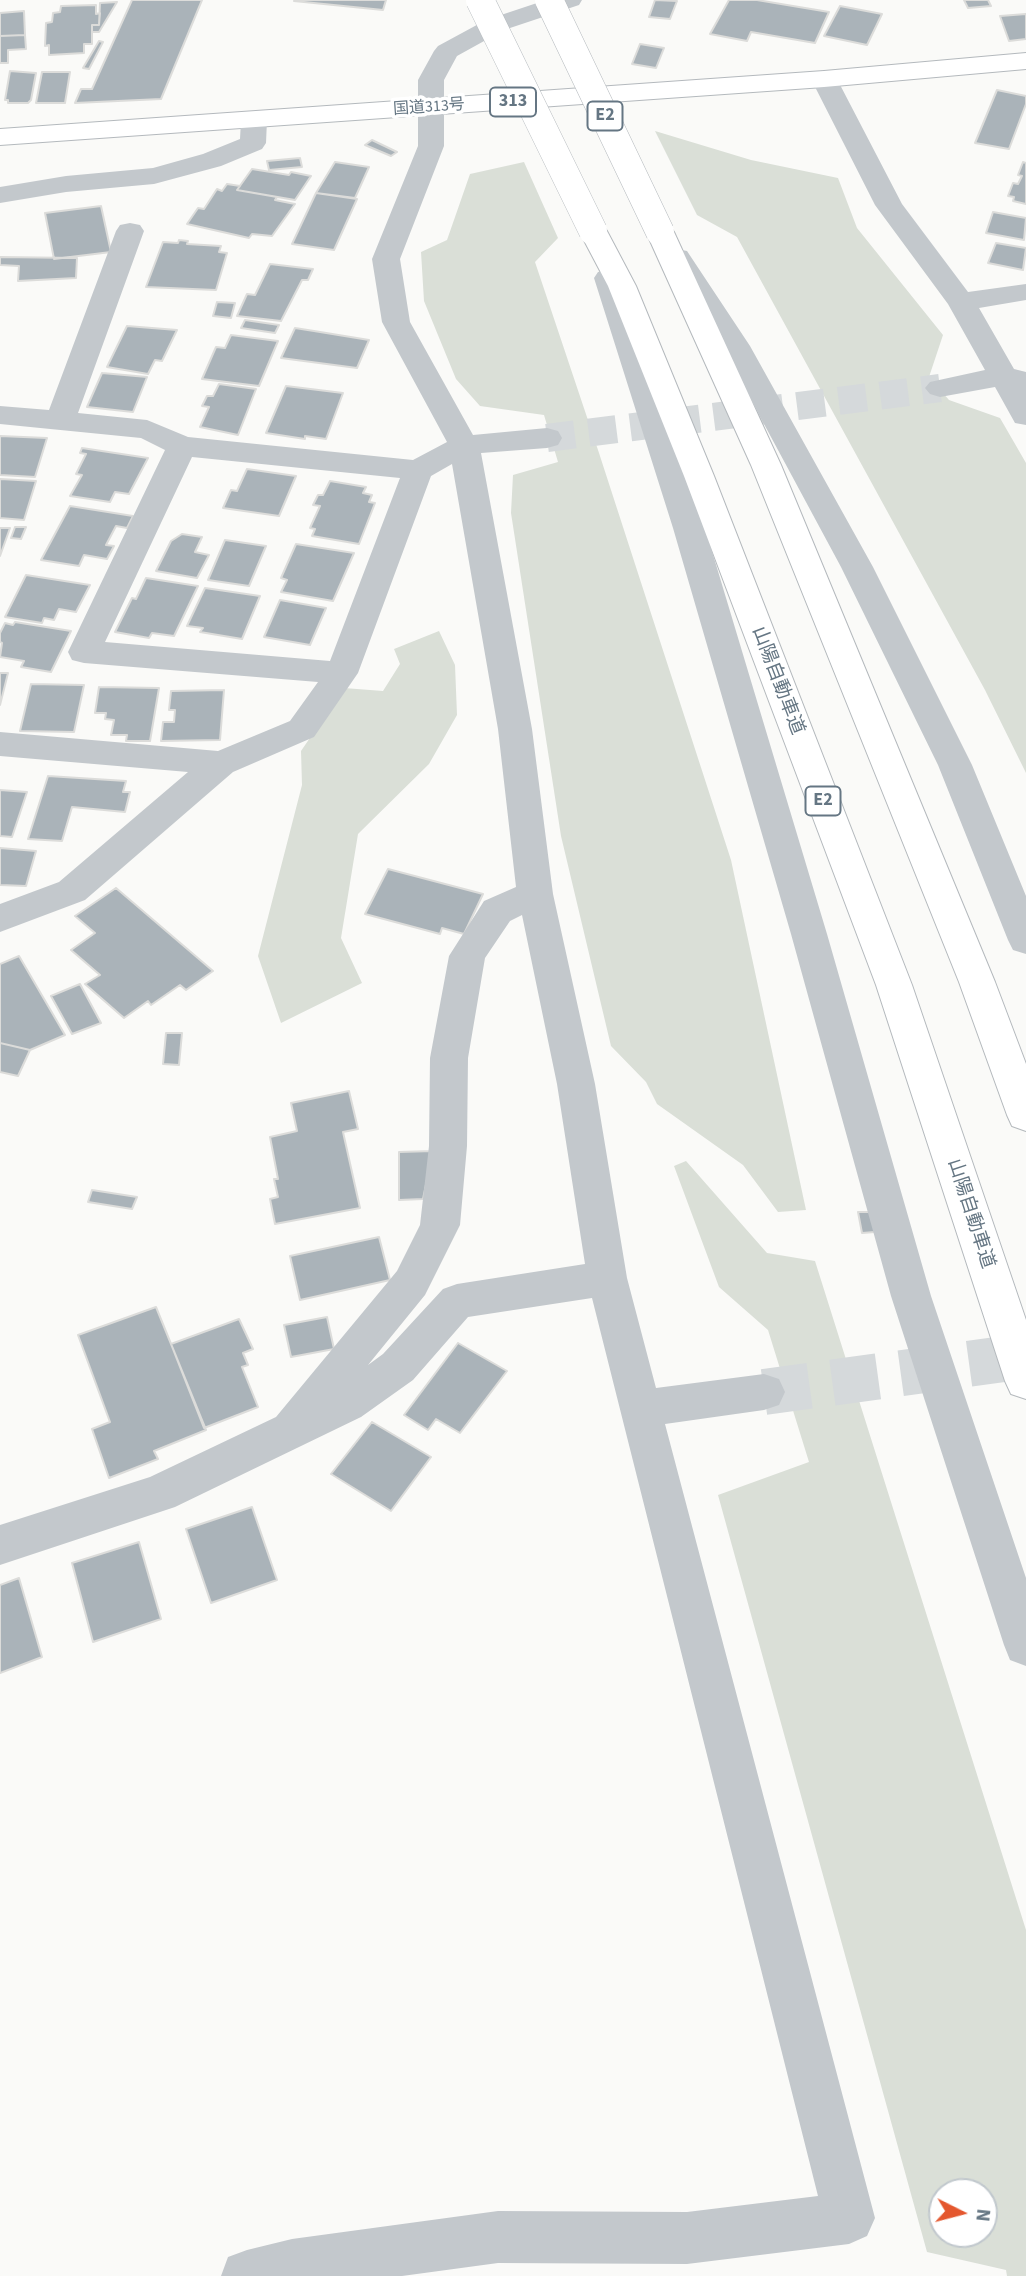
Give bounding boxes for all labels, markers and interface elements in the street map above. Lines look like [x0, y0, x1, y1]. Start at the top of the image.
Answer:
road number: 313 [490, 88, 536, 116]
street label: 国道313号 [392, 96, 466, 120]
road number: E2 [588, 102, 622, 131]
street label: 山陽自動車道 [746, 624, 808, 738]
road number: E2 [806, 786, 840, 816]
street label: 山陽自動車道 [942, 1156, 998, 1272]
north arrow [928, 2178, 998, 2248]
text: N [968, 2207, 996, 2223]

